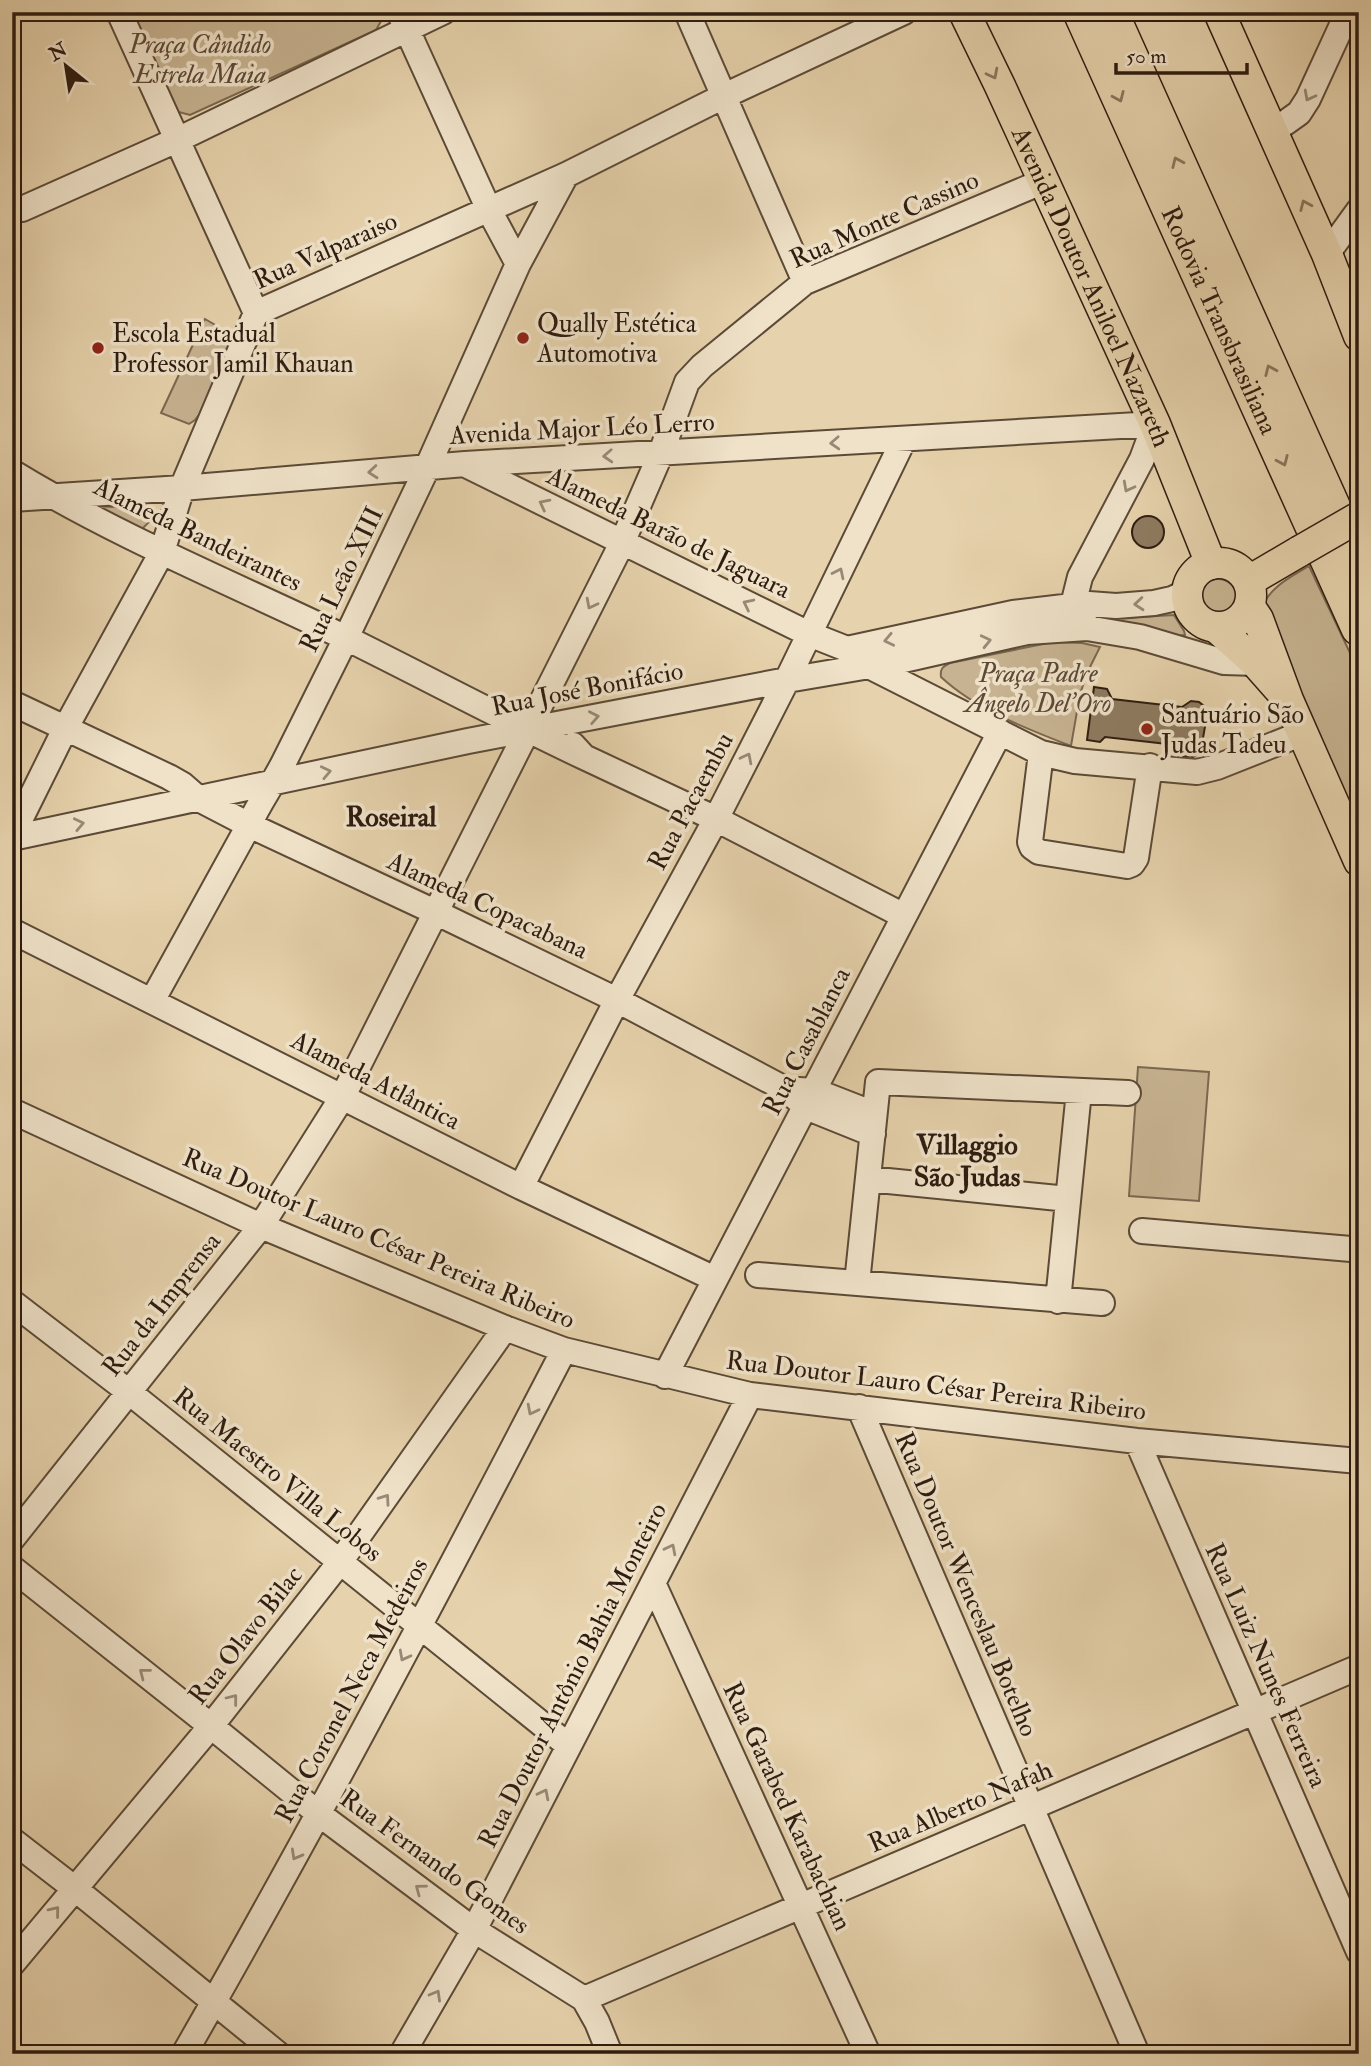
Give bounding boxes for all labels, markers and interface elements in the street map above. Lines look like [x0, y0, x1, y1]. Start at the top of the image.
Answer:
park label: Praça Cândido Estrela Maia [128, 29, 271, 91]
north arrow [32, 32, 102, 102]
scale bar [1116, 32, 1247, 76]
text: N [44, 37, 72, 67]
text: 50 m [1126, 43, 1167, 70]
one-way arrow [985, 67, 999, 79]
one-way arrow [1303, 89, 1317, 101]
one-way arrow [1111, 90, 1125, 102]
street label: Avenida Doutor Aniloel Nazareth [1004, 121, 1178, 452]
one-way arrow [1171, 157, 1185, 170]
street label: Rua Monte Cassino [785, 164, 984, 276]
one-way arrow [1299, 200, 1313, 212]
street label: Rodovia Transbrasiliana [1154, 201, 1285, 440]
street label: Rua Valparaiso [249, 205, 403, 298]
place label: Qually Estética Automotiva [536, 308, 697, 370]
place label: Escola Estadual Professor Jamil Khauan [112, 318, 354, 380]
marker: Qually Estética Automotiva [515, 330, 531, 346]
marker: Escola Estadual Professor Jamil Khauan [90, 340, 106, 356]
one-way arrow [1265, 365, 1279, 377]
street label: Avenida Major Léo Lerro [448, 406, 715, 452]
one-way arrow [830, 435, 841, 450]
one-way arrow [603, 448, 614, 463]
one-way arrow [1275, 453, 1289, 466]
street label: Alameda Barão de Jaguara [541, 460, 796, 606]
one-way arrow [367, 464, 378, 479]
street label: Alameda Bandeirantes [88, 470, 307, 599]
one-way arrow [1122, 479, 1136, 492]
one-way arrow [539, 498, 551, 512]
street label: Rua Leão XIII [293, 501, 391, 657]
one-way arrow [831, 568, 845, 580]
one-way arrow [1133, 596, 1144, 611]
one-way arrow [586, 597, 600, 609]
one-way arrow [743, 599, 755, 613]
one-way arrow [883, 631, 895, 646]
one-way arrow [980, 635, 992, 650]
street label: Rua José Bonifácio [489, 655, 686, 723]
park label: Praça Padre Ângelo Del'Oro [962, 658, 1111, 720]
place label: Santuário São Judas Tadeu [1160, 699, 1304, 761]
one-way arrow [588, 710, 600, 725]
marker: Santuário São Judas Tadeu [1139, 721, 1155, 737]
street label: Rua Pacaembu [641, 727, 741, 876]
one-way arrow [738, 753, 752, 765]
one-way arrow [320, 765, 332, 780]
district label: Roseiral [345, 800, 437, 835]
one-way arrow [73, 818, 85, 832]
street label: Alameda Copacabana [381, 845, 593, 967]
street label: Rua Casablanca [756, 962, 858, 1121]
street label: Alameda Atlântica [285, 1024, 466, 1137]
district label: Villaggio São Judas [914, 1128, 1021, 1195]
street label: Rua Doutor Lauro César Pereira Ribeiro [178, 1142, 580, 1336]
street label: Rua da Imprensa [96, 1226, 229, 1384]
street label: Rua Doutor Lauro César Pereira Ribeiro [724, 1344, 1148, 1428]
street label: Rua Maestro Villa Lobos [166, 1381, 388, 1569]
one-way arrow [527, 1403, 541, 1416]
street label: Rua Doutor Wenceslau Botelho [887, 1427, 1045, 1741]
one-way arrow [377, 1494, 389, 1507]
street label: Rua Doutor Antônio Bahia Monteiro [472, 1498, 674, 1853]
street label: Rua Luiz Nunes Ferreira [1198, 1538, 1335, 1793]
one-way arrow [662, 1544, 676, 1556]
street label: Rua Coronel Neca Medeiros [268, 1552, 435, 1828]
street label: Rua Olavo Bilac [182, 1560, 310, 1711]
one-way arrow [399, 1648, 413, 1661]
one-way arrow [140, 1668, 152, 1681]
street label: Rua Garabed Karabachian [715, 1677, 859, 1936]
one-way arrow [224, 1694, 237, 1707]
street label: Rua Alberto Nafah [864, 1754, 1058, 1860]
street label: Rua Fernando Gomes [333, 1782, 536, 1941]
one-way arrow [536, 1789, 549, 1802]
one-way arrow [291, 1848, 304, 1861]
one-way arrow [415, 1885, 427, 1897]
one-way arrow [47, 1907, 60, 1919]
one-way arrow [428, 1989, 441, 2002]

